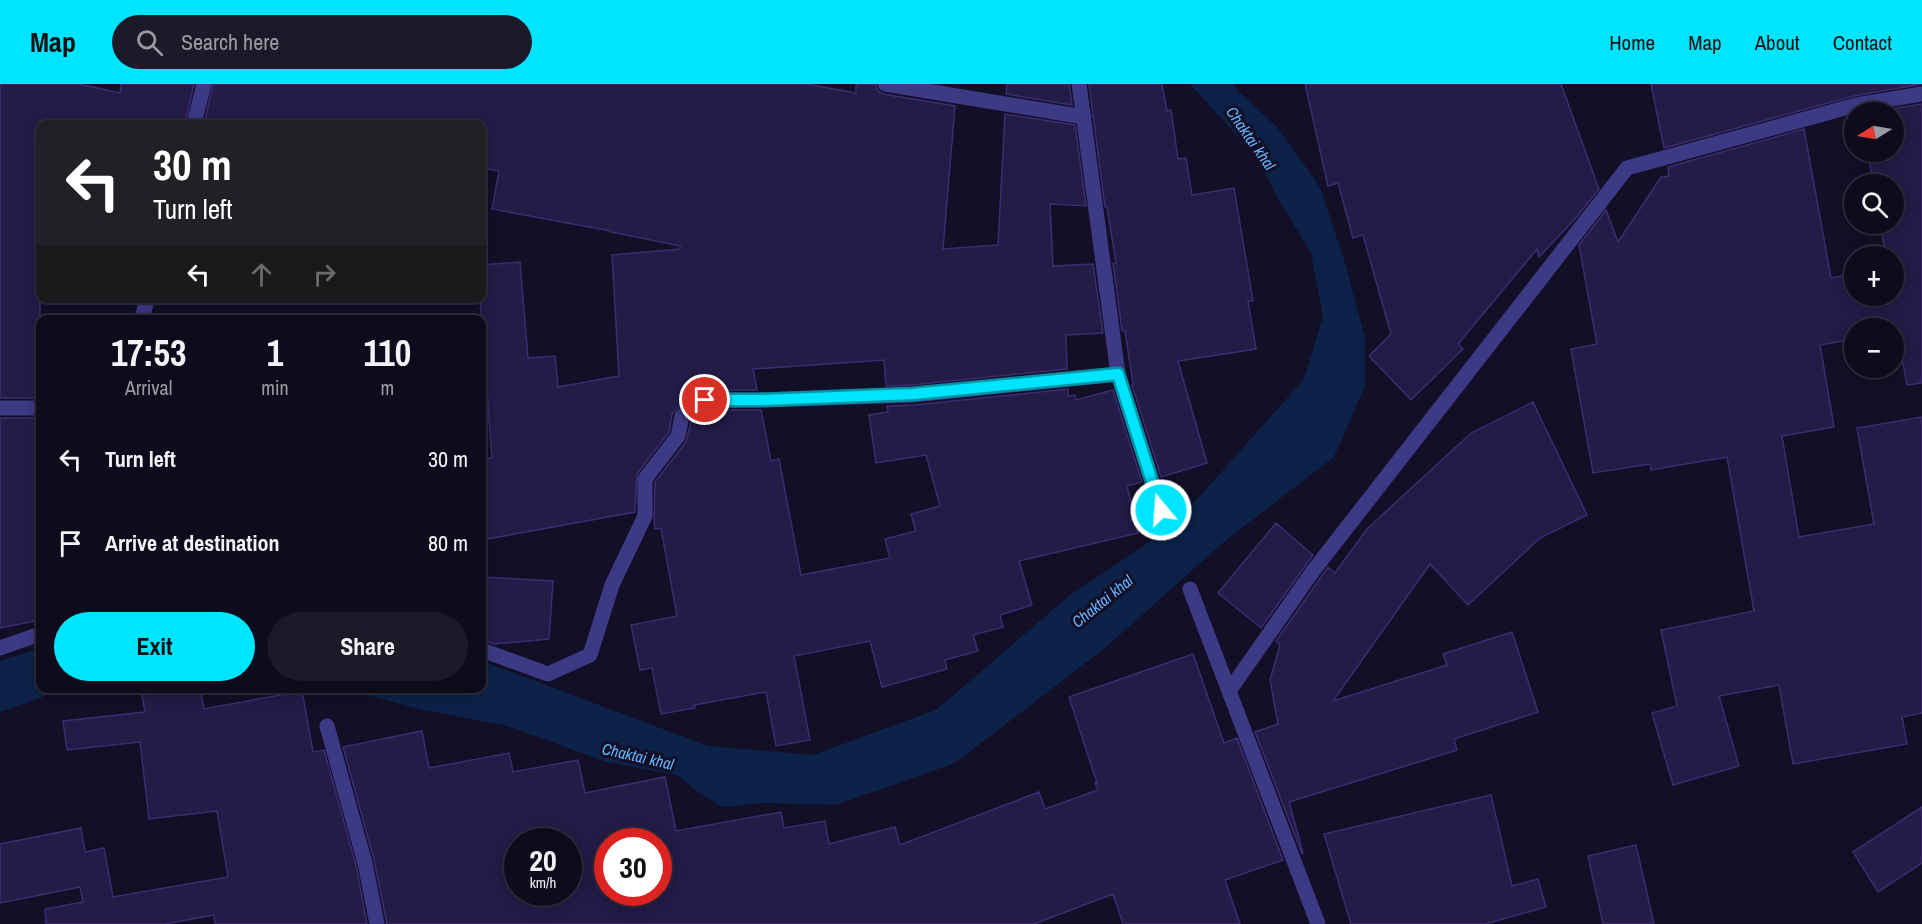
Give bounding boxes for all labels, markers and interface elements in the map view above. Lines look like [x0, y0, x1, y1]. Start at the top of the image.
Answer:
search box [112, 15, 532, 69]
text: Map [30, 23, 76, 61]
icon: search [133, 26, 166, 59]
text: Search here [181, 27, 279, 57]
text: Home [1609, 28, 1655, 57]
text: Map [1688, 28, 1722, 57]
text: About [1755, 28, 1800, 57]
text: Contact [1833, 28, 1892, 57]
water label: Chaktai khal [1221, 102, 1282, 175]
north arrow [1844, 102, 1904, 162]
map controls [1844, 102, 1904, 378]
text: 30 m [153, 137, 232, 193]
icon: left [54, 144, 132, 222]
button: search [1844, 174, 1904, 234]
text: Turn left [153, 191, 232, 227]
button: + [1844, 246, 1904, 306]
icon: left [182, 258, 215, 291]
icon: ahead [245, 258, 278, 291]
icon: right [308, 258, 341, 291]
button: − [1844, 318, 1904, 378]
text: 17:53 [111, 329, 186, 377]
text: 1 [267, 329, 283, 377]
text: 110 [363, 329, 411, 377]
text: Arrival [125, 374, 172, 401]
text: min [261, 374, 289, 401]
text: m [380, 374, 394, 401]
pin [679, 374, 730, 425]
icon: arrive [688, 383, 721, 416]
icon: left [54, 443, 87, 476]
text: Turn left [105, 444, 176, 474]
text: 30 m [428, 444, 468, 474]
position arrow [1129, 478, 1193, 542]
icon: arrive [54, 527, 87, 560]
text: Arrive at destination [105, 528, 279, 558]
text: 80 m [428, 528, 468, 558]
water label: Chaktai khal [1067, 569, 1138, 632]
button: Exit [54, 612, 255, 681]
button: Share [267, 612, 468, 681]
water label: Chaktai khal [600, 737, 677, 775]
speed limit sign: 30 [594, 828, 672, 906]
text: 20 [529, 840, 557, 880]
text: km/h [530, 872, 556, 893]

